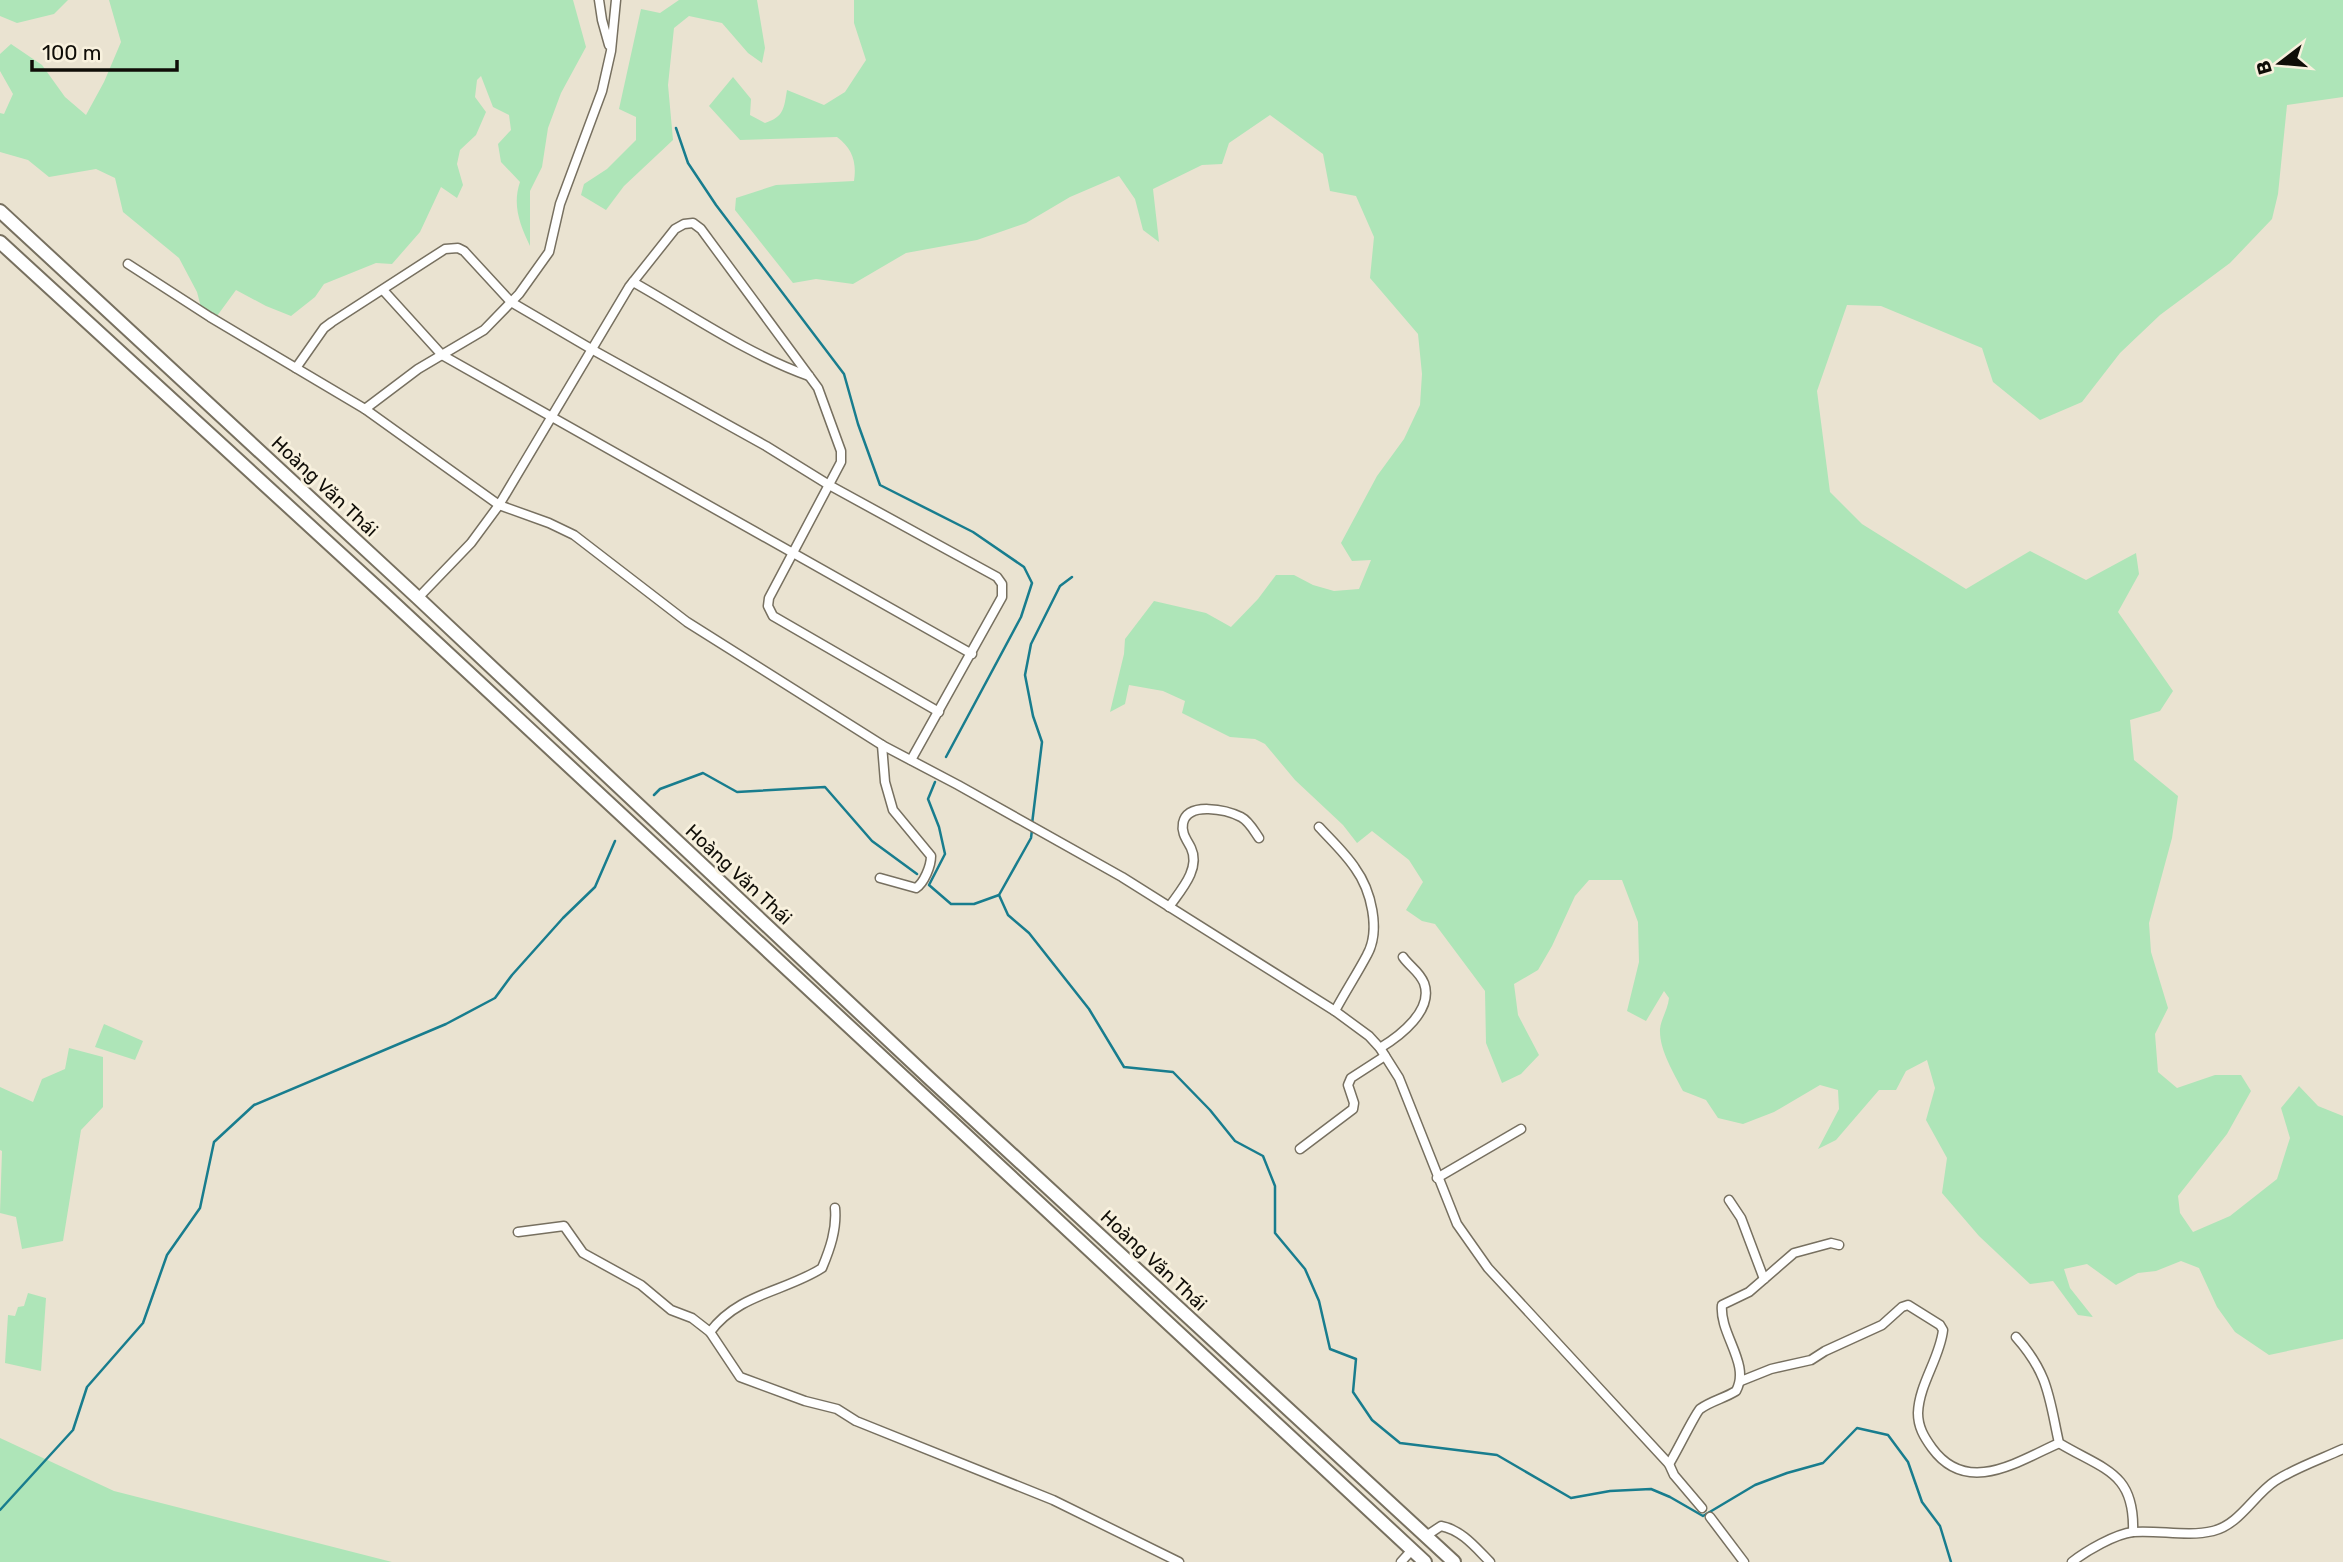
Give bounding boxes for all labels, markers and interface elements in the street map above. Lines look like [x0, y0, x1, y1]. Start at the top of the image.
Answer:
scale bar [32, 28, 177, 72]
north arrow [2245, 28, 2315, 98]
text: 100 m [42, 40, 101, 65]
text: B [2251, 58, 2277, 77]
street label: Hoàng Văn Thái [267, 431, 383, 541]
street label: Hoàng Văn Thái [681, 819, 797, 929]
street label: Hoàng Văn Thái [1096, 1205, 1212, 1315]

